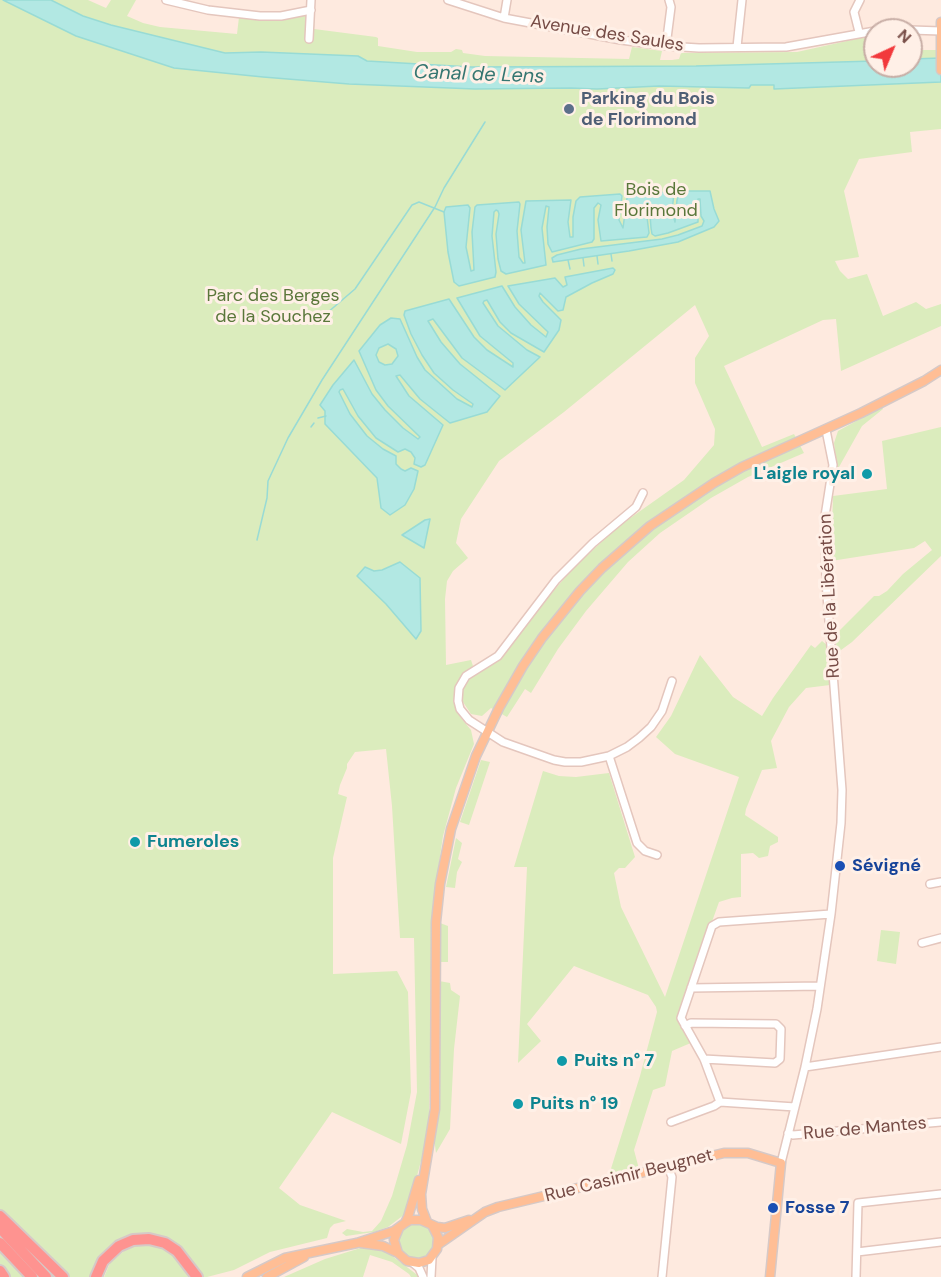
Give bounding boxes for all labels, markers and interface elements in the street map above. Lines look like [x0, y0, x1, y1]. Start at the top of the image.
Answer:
street label: Avenue des Saules [529, 11, 685, 57]
north arrow [863, 18, 923, 78]
text: N [893, 25, 916, 48]
water label: Canal de Lens [413, 61, 545, 89]
place label: Parking du Bois de Florimond [581, 88, 715, 130]
marker: Parking du Bois de Florimond [562, 102, 576, 116]
park label: Bois de Florimond [614, 179, 698, 222]
park label: Parc des Berges de la Souchez [206, 285, 340, 328]
place label: L'aigle royal [754, 463, 855, 485]
marker: L'aigle royal [860, 467, 874, 481]
street label: Rue de la Libération [815, 513, 845, 679]
place label: Fumeroles [147, 831, 239, 853]
marker: Fumeroles [128, 835, 142, 849]
place label: Sévigné [852, 855, 921, 877]
marker: Sévigné [833, 859, 847, 873]
place label: Puits n° 7 [574, 1050, 654, 1072]
marker: Puits n° 7 [555, 1054, 569, 1068]
place label: Puits n° 19 [530, 1093, 619, 1115]
marker: Puits n° 19 [511, 1097, 525, 1111]
street label: Rue de Mantes [802, 1113, 928, 1145]
street label: Rue Casimir Beugnet [543, 1145, 715, 1207]
place label: Fosse 7 [785, 1197, 849, 1219]
marker: Fosse 7 [766, 1201, 780, 1215]

